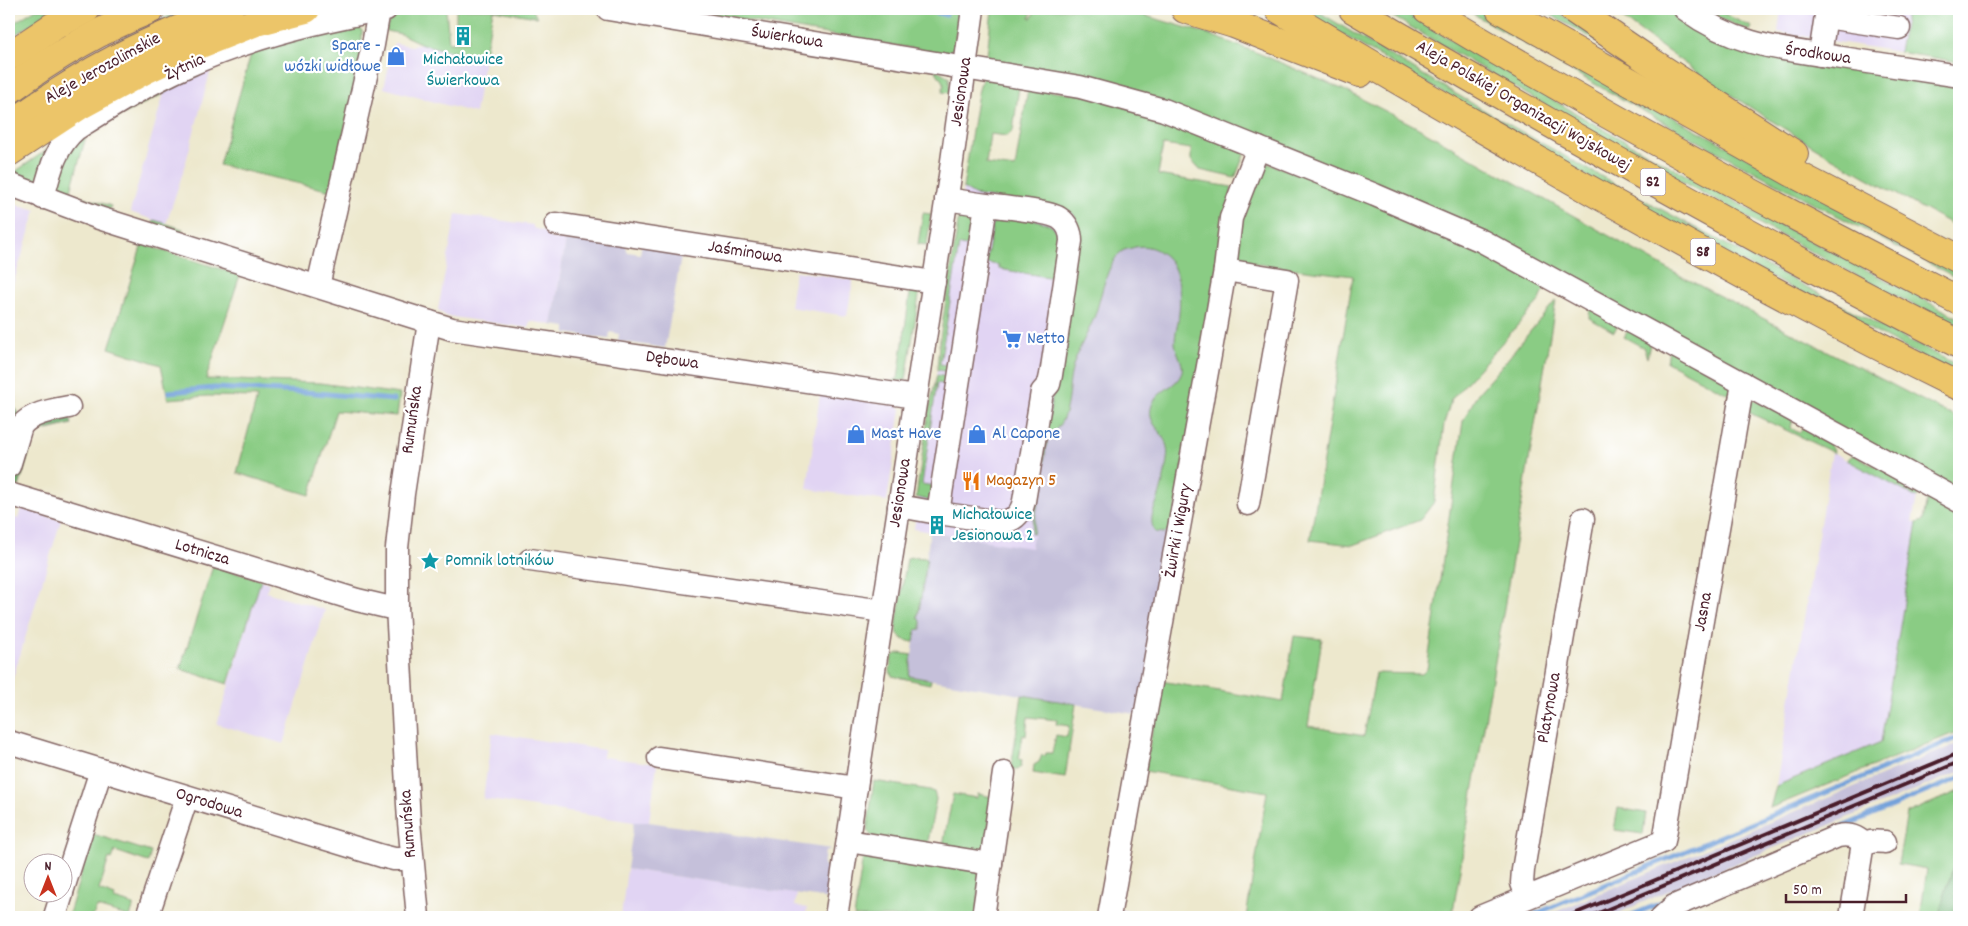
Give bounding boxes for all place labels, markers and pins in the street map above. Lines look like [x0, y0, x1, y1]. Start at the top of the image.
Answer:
building icon: Michałowice Świerkowa [452, 25, 474, 47]
place label: Spare - wózki widłowe [284, 34, 381, 80]
shop icon: Spare - wózki widłowe [385, 45, 407, 67]
place label: Michałowice Świerkowa [423, 48, 503, 94]
place label: Netto [1027, 327, 1065, 352]
supermarket icon: Netto [1001, 328, 1023, 350]
place label: Mast Have [871, 422, 941, 447]
place label: Al Capone [992, 422, 1060, 447]
shop icon: Mast Have [845, 423, 867, 445]
shop icon: Al Capone [966, 423, 988, 445]
place label: Magazyn 5 [986, 469, 1056, 494]
restaurant icon: Magazyn 5 [960, 470, 982, 492]
place label: Michałowice Jesionowa 2 [952, 503, 1034, 549]
building icon: Michałowice Jesionowa 2 [926, 514, 948, 536]
place label: Pomnik lotników [445, 549, 554, 574]
place icon: Pomnik lotników [419, 550, 441, 572]

